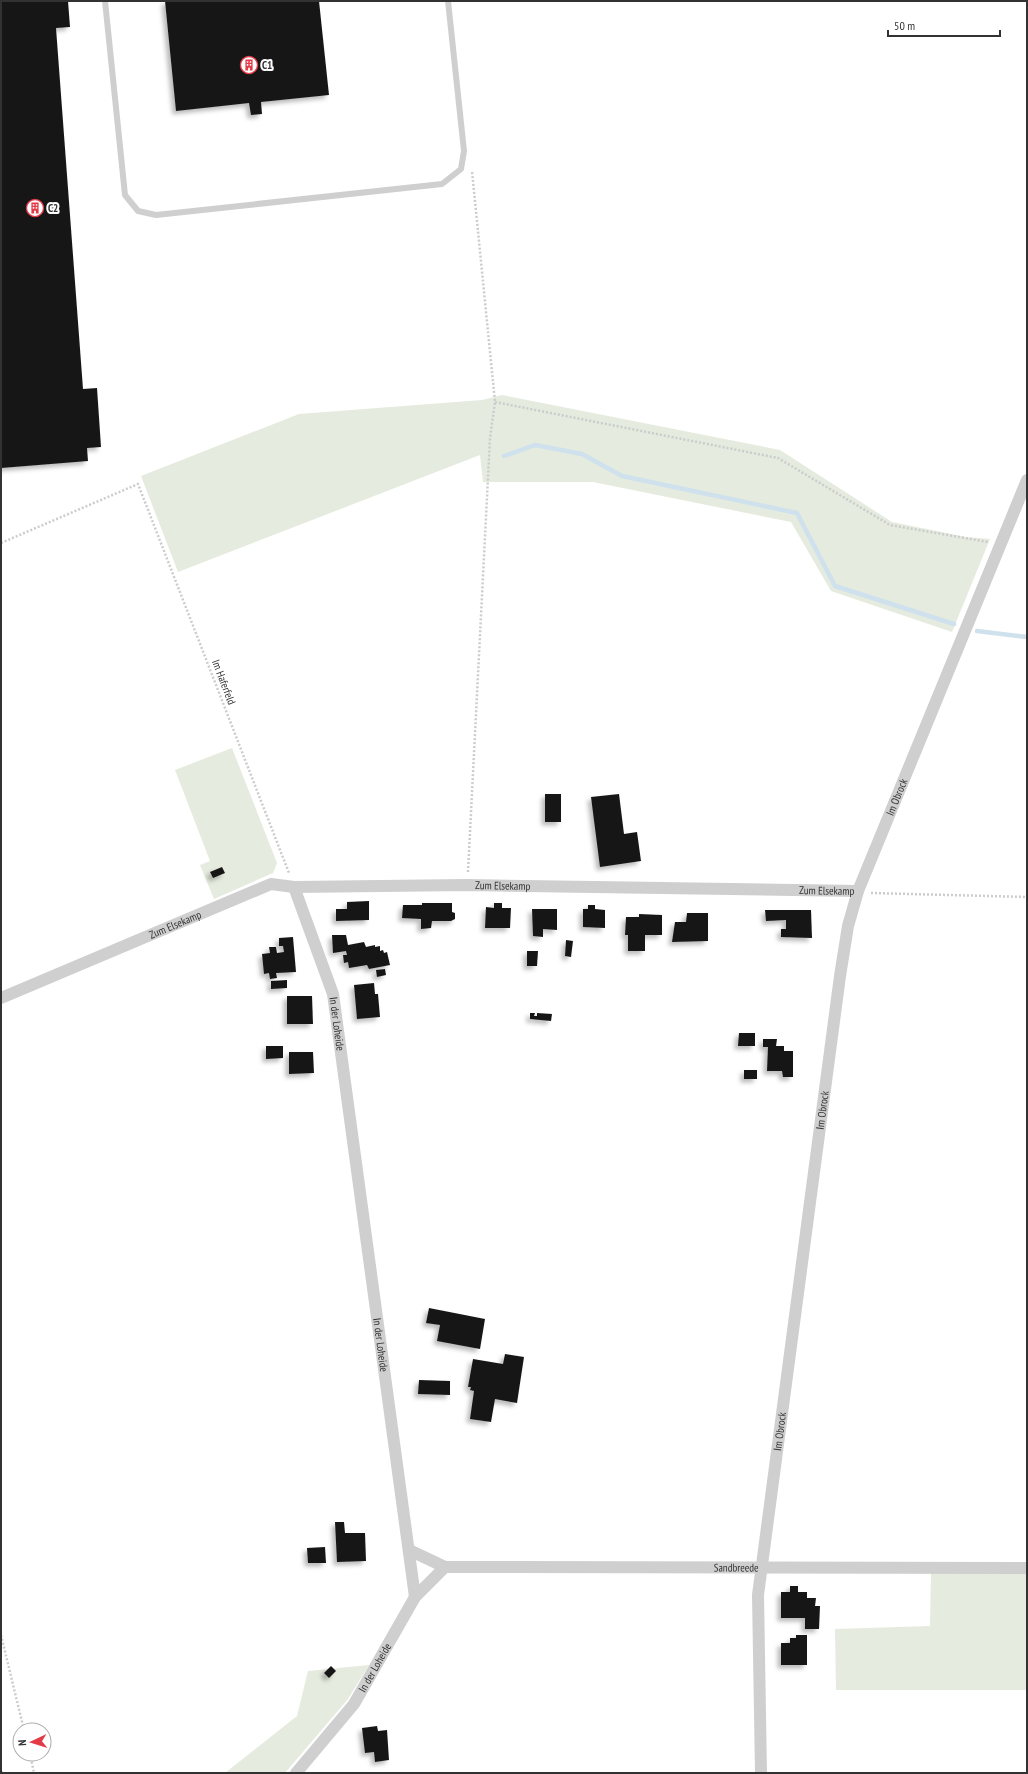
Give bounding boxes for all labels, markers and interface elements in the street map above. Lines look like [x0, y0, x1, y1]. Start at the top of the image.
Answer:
scale bar [888, 12, 1000, 38]
text: 50 m [894, 18, 915, 33]
building icon: C1 [239, 55, 259, 75]
place label: C1 [262, 58, 272, 72]
building icon: C2 [25, 198, 45, 218]
place label: C2 [48, 201, 58, 215]
street label: Im Haferfeld [209, 657, 239, 707]
street label: Im Obrock [883, 776, 911, 818]
street label: Zum Elsekamp [475, 878, 531, 893]
street label: Zum Elsekamp [799, 883, 855, 898]
street label: Zum Elsekamp [147, 907, 203, 942]
street label: In der Loheide [326, 996, 348, 1052]
street label: Im Obrock [813, 1089, 832, 1130]
street label: In der Loheide [370, 1317, 391, 1373]
street label: Im Obrock [770, 1411, 789, 1452]
street label: Sandbreede [714, 1560, 759, 1575]
street label: In der Loheide [355, 1640, 395, 1695]
north arrow [12, 1722, 52, 1762]
text: N [15, 1739, 29, 1746]

